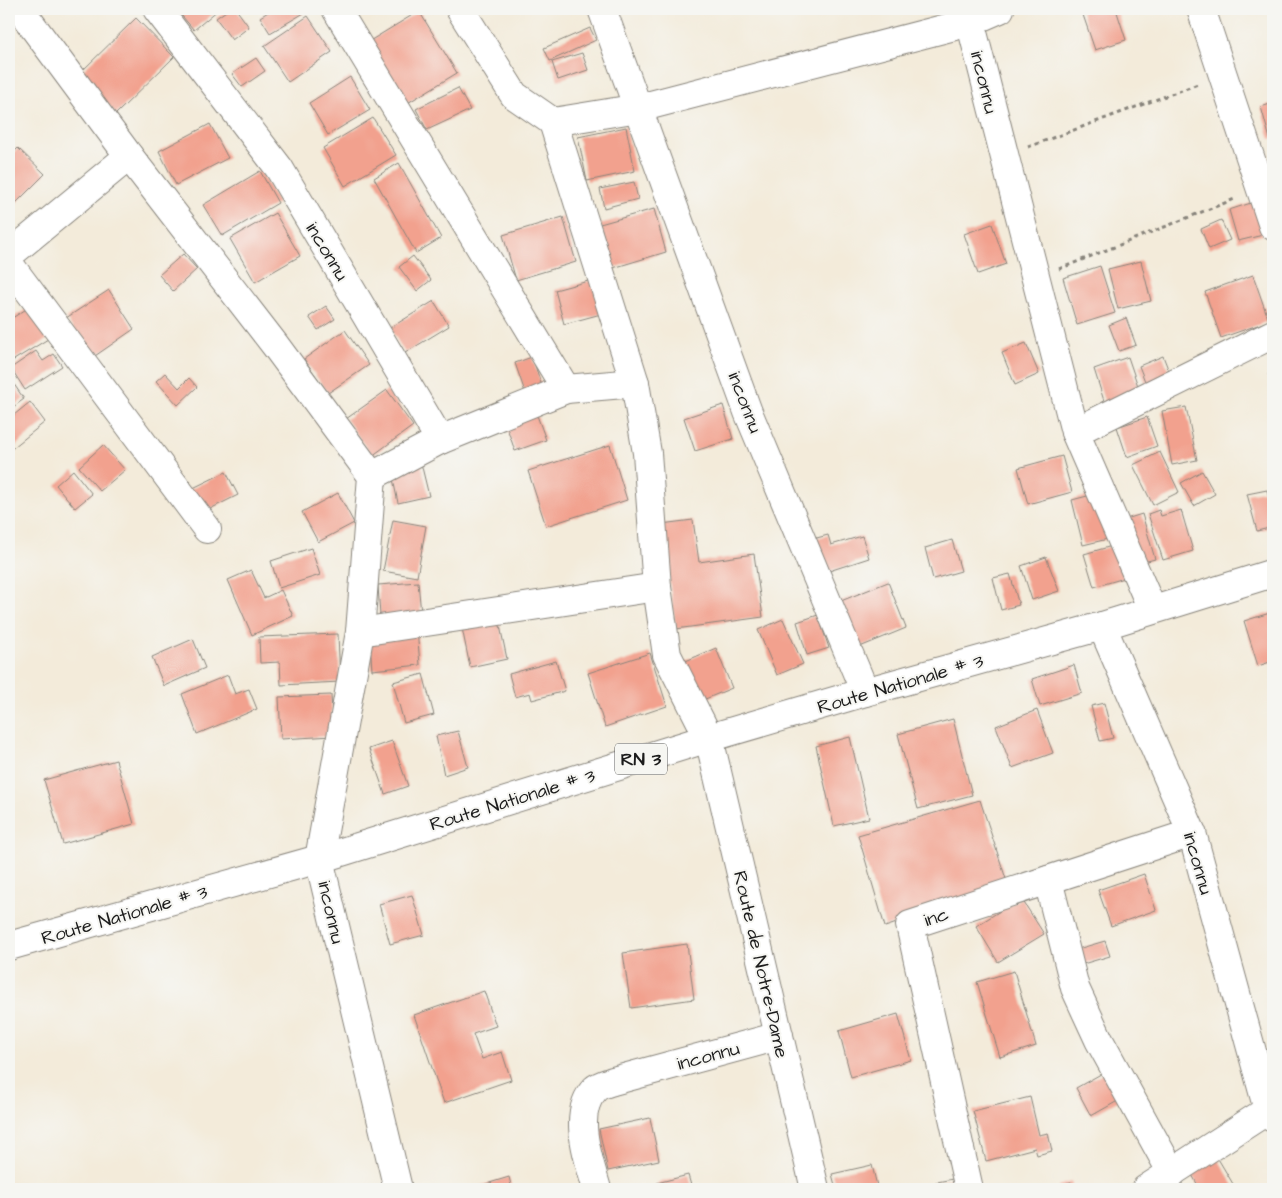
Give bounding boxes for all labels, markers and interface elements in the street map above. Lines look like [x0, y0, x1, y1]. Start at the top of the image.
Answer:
street label: inconnu [963, 48, 1004, 117]
street label: inconnu [299, 217, 355, 286]
street label: inconnu [721, 368, 769, 437]
street label: Route Nationale # 3 [814, 648, 987, 721]
road number: RN 3 [615, 744, 667, 774]
street label: Route Nationale # 3 [426, 762, 599, 838]
street label: inconnu [1176, 829, 1219, 898]
street label: Route de Notre-Dame [726, 868, 795, 1060]
street label: inconnu [310, 878, 351, 947]
street label: Route Nationale # 3 [38, 879, 211, 952]
street label: inc [921, 901, 952, 934]
street label: inconnu [674, 1035, 743, 1078]

